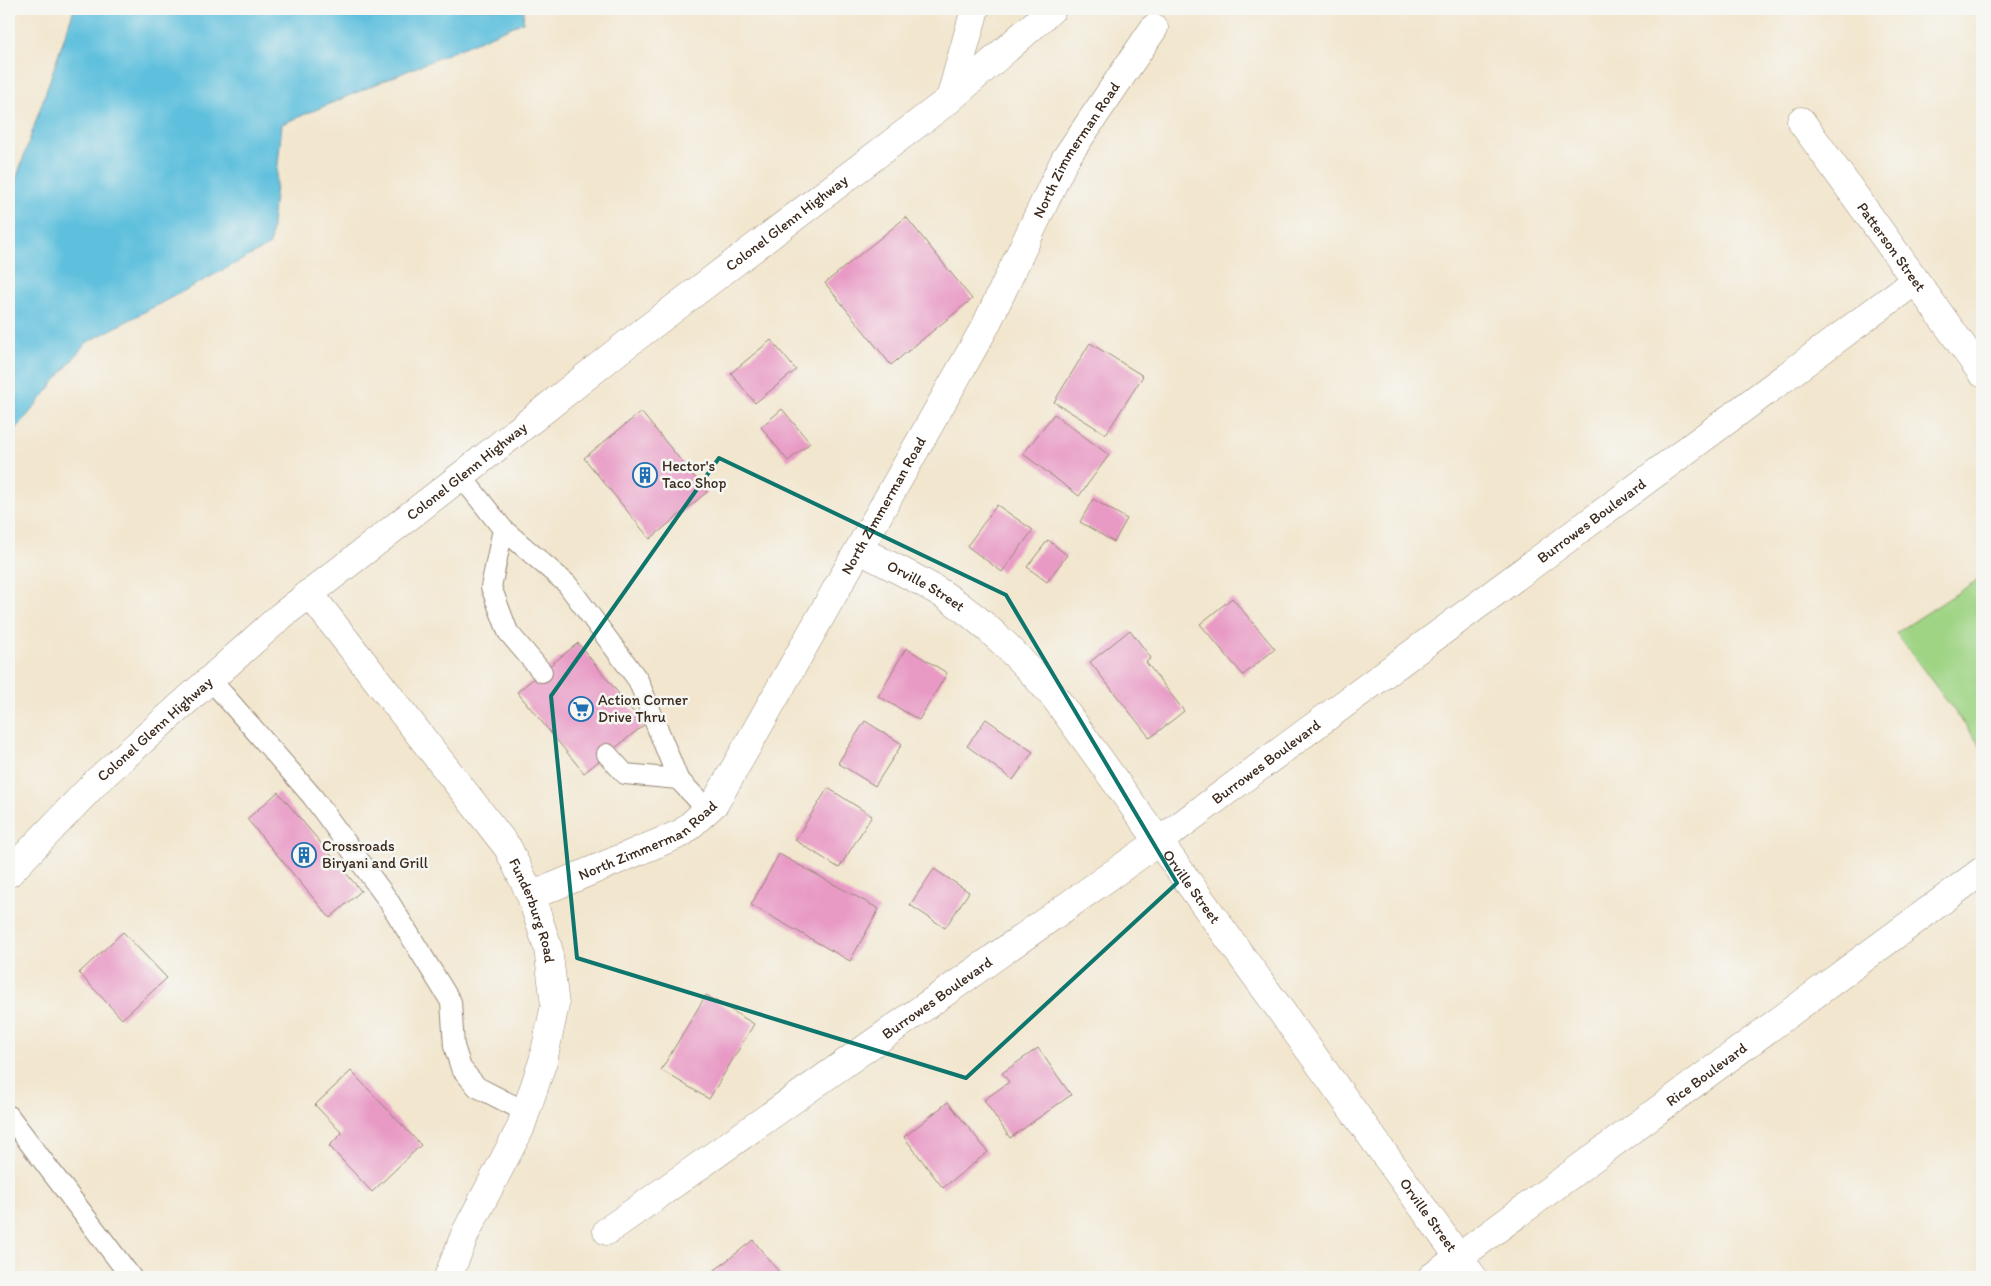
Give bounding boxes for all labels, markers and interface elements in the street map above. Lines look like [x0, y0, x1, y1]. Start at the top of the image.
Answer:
street label: North Zimmerman Road [1029, 78, 1124, 221]
street label: Colonel Glenn Highway [722, 171, 851, 275]
street label: Patterson Street [1853, 199, 1930, 295]
street label: Colonel Glenn Highway [403, 418, 531, 524]
street label: North Zimmerman Road [837, 434, 930, 578]
place label: Hector's Taco Shop [662, 457, 726, 492]
building icon: Hector's Taco Shop [632, 462, 658, 488]
street label: Burrowes Boulevard [1534, 475, 1649, 567]
street label: Orville Street [884, 556, 969, 616]
street label: Colonel Glenn Highway [94, 673, 216, 785]
place label: Action Corner Drive Thru [598, 691, 688, 726]
supermarket icon: Action Corner Drive Thru [568, 696, 594, 722]
street label: Burrowes Boulevard [1208, 716, 1324, 808]
street label: North Zimmerman Road [576, 797, 721, 884]
place label: Crossroads Biryani and Grill [322, 837, 429, 872]
building icon: Crossroads Biryani and Grill [291, 842, 317, 868]
street label: Orville Street [1159, 846, 1224, 927]
street label: Funderburg Road [505, 855, 559, 965]
street label: Burrowes Boulevard [878, 953, 996, 1043]
street label: Rice Boulevard [1662, 1039, 1750, 1110]
street label: Orville Street [1396, 1175, 1461, 1256]

